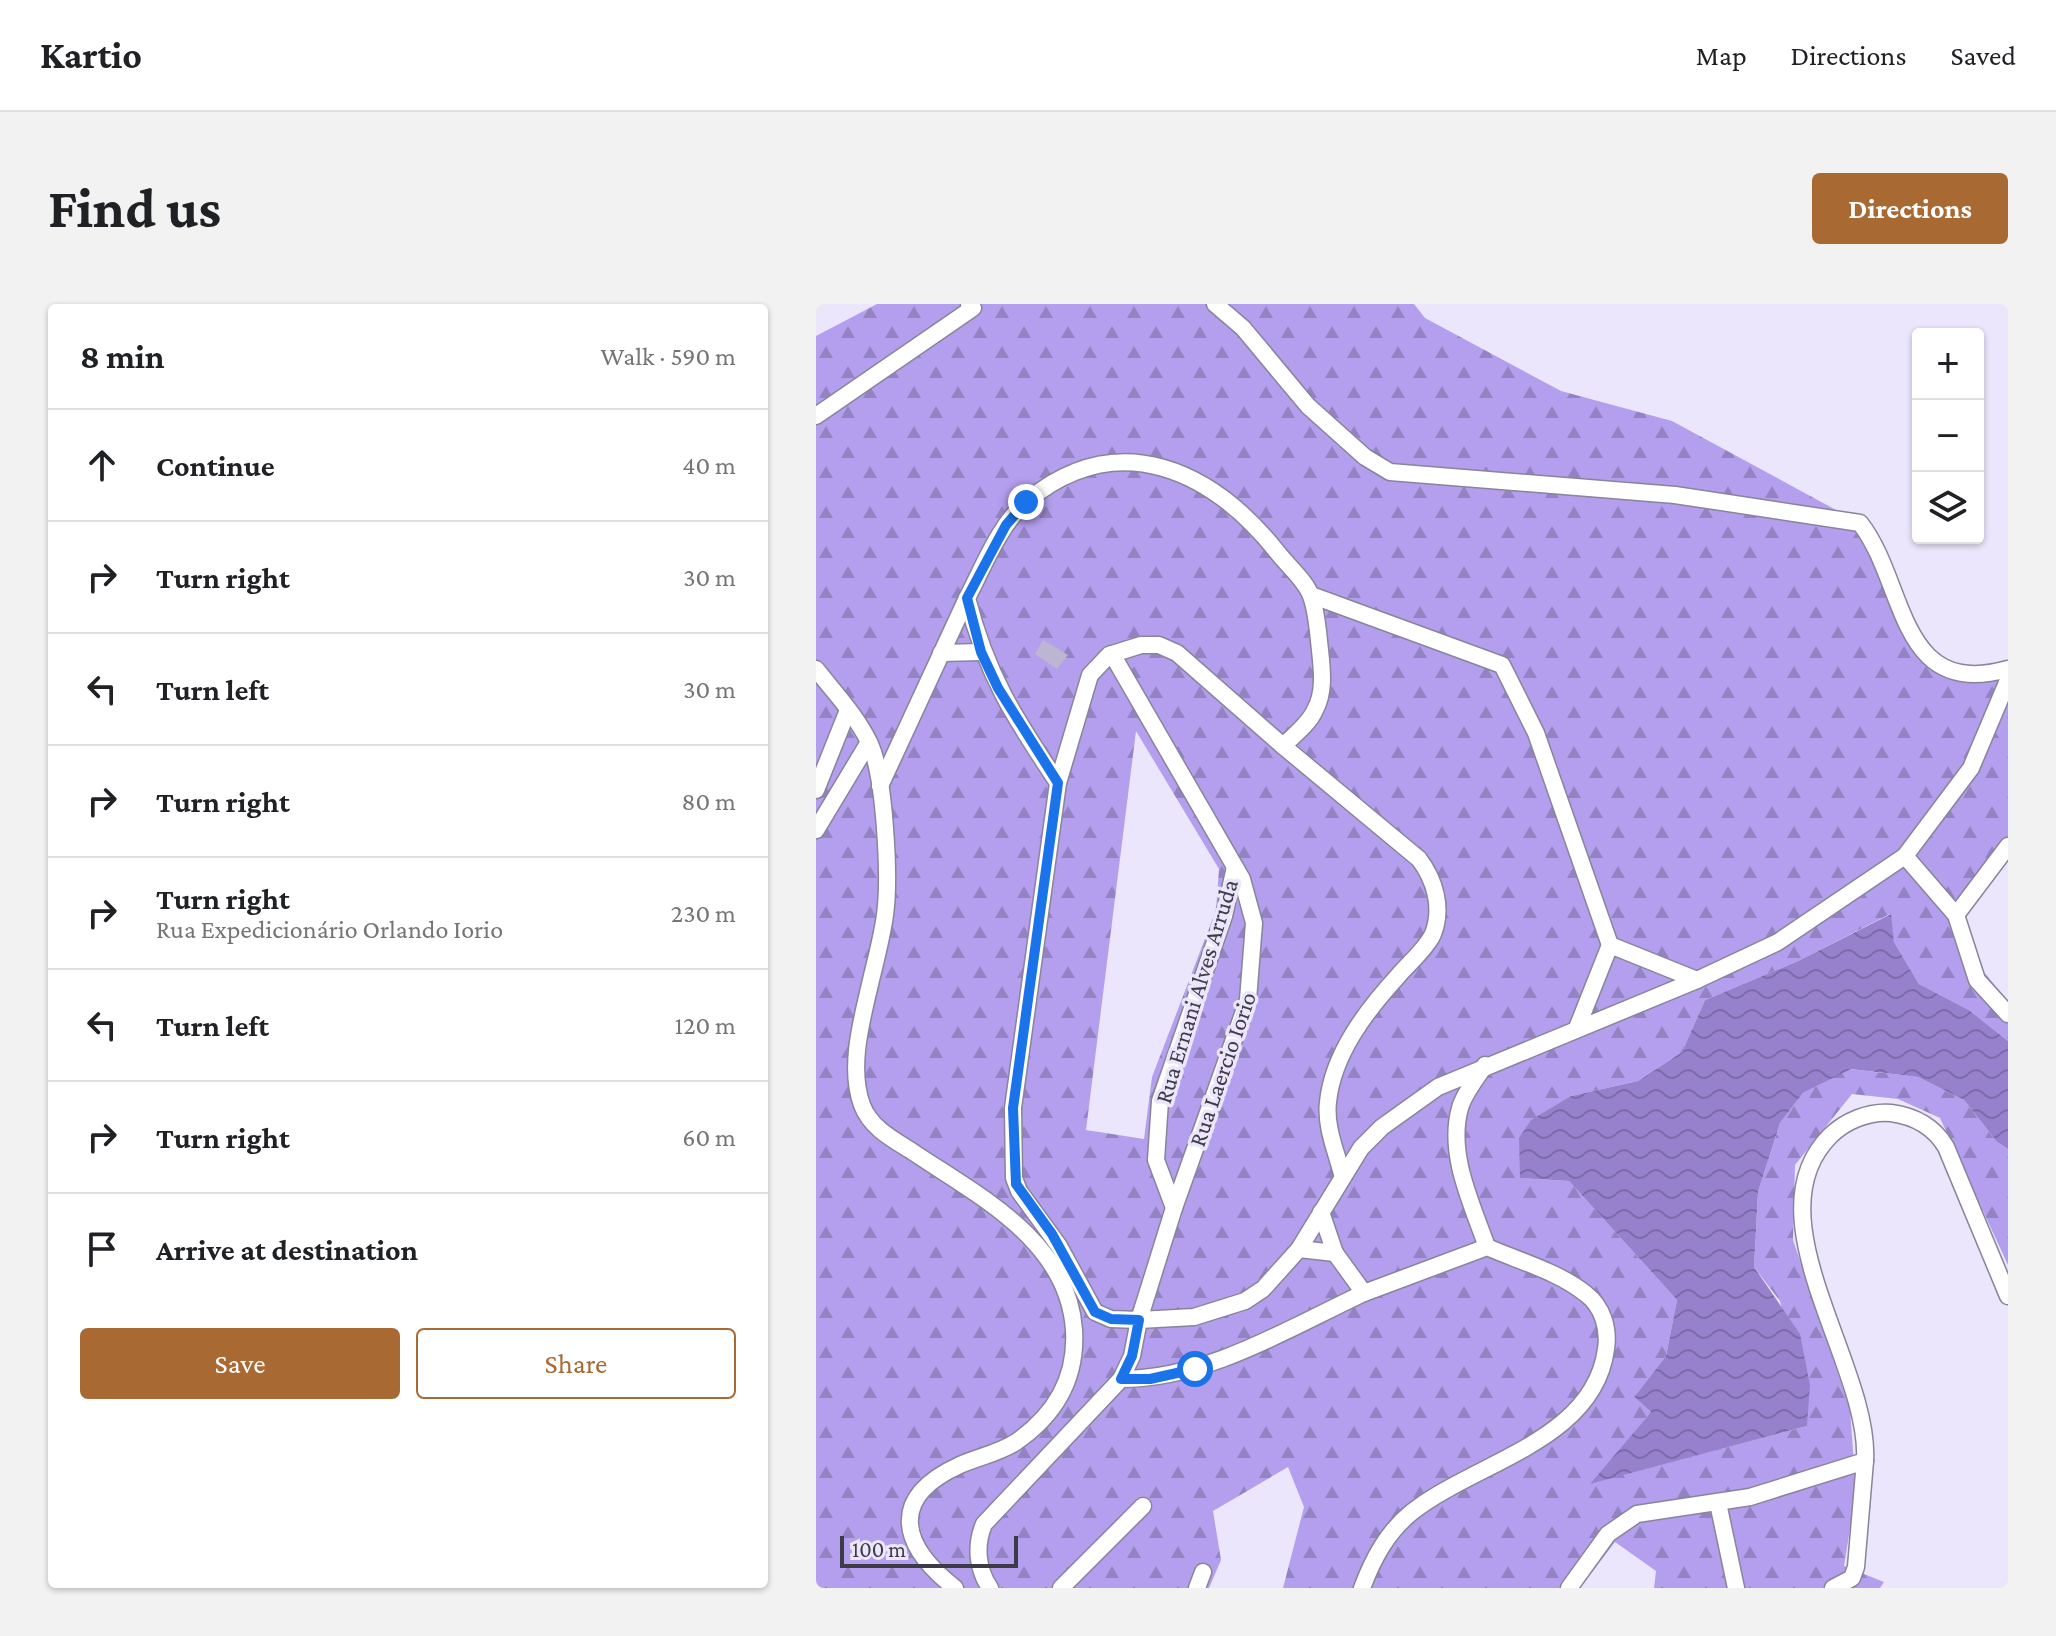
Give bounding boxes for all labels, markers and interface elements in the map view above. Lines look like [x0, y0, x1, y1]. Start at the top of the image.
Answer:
text: Kartio [40, 34, 142, 76]
text: Map [1696, 40, 1747, 71]
text: Directions [1791, 40, 1906, 71]
text: Saved [1950, 40, 2016, 71]
button: Directions [1812, 173, 2008, 244]
text: Find us [48, 177, 221, 239]
map controls [1912, 328, 1984, 544]
button: + [1912, 328, 1984, 400]
text: 8 min [80, 338, 165, 375]
text: Walk · 590 m [600, 342, 736, 371]
button: − [1912, 400, 1984, 472]
icon: ahead [80, 443, 124, 487]
text: Continue [156, 449, 275, 482]
text: 40 m [682, 451, 736, 480]
button: layers [1912, 472, 1984, 544]
route end [1008, 484, 1044, 520]
icon: right [80, 555, 124, 599]
text: Turn right [156, 561, 290, 594]
text: 30 m [683, 563, 736, 592]
icon: left [80, 667, 124, 711]
text: Turn left [156, 673, 269, 706]
text: 30 m [683, 675, 736, 704]
icon: right [80, 779, 124, 823]
text: Turn right [156, 785, 290, 818]
text: 80 m [682, 787, 736, 816]
street label: Rua Ernani Alves Arruda [1149, 876, 1243, 1106]
text: Turn right [156, 882, 290, 915]
icon: right [80, 891, 124, 935]
text: 230 m [671, 899, 736, 928]
text: Rua Expedicionário Orlando Iorio [156, 915, 503, 944]
street label: Rua Laercio Iorio [1183, 988, 1261, 1150]
icon: left [80, 1003, 124, 1047]
text: Turn left [156, 1009, 269, 1042]
text: 120 m [675, 1011, 736, 1040]
icon: right [80, 1115, 124, 1159]
text: Turn right [156, 1121, 290, 1154]
text: 60 m [682, 1123, 736, 1152]
icon: arrive [80, 1227, 124, 1271]
text: Arrive at destination [156, 1233, 418, 1266]
button: Save [80, 1328, 400, 1399]
button: Share [416, 1328, 736, 1399]
route start [1177, 1351, 1213, 1387]
scale bar [840, 1532, 1018, 1568]
text: 100 m [852, 1537, 906, 1562]

